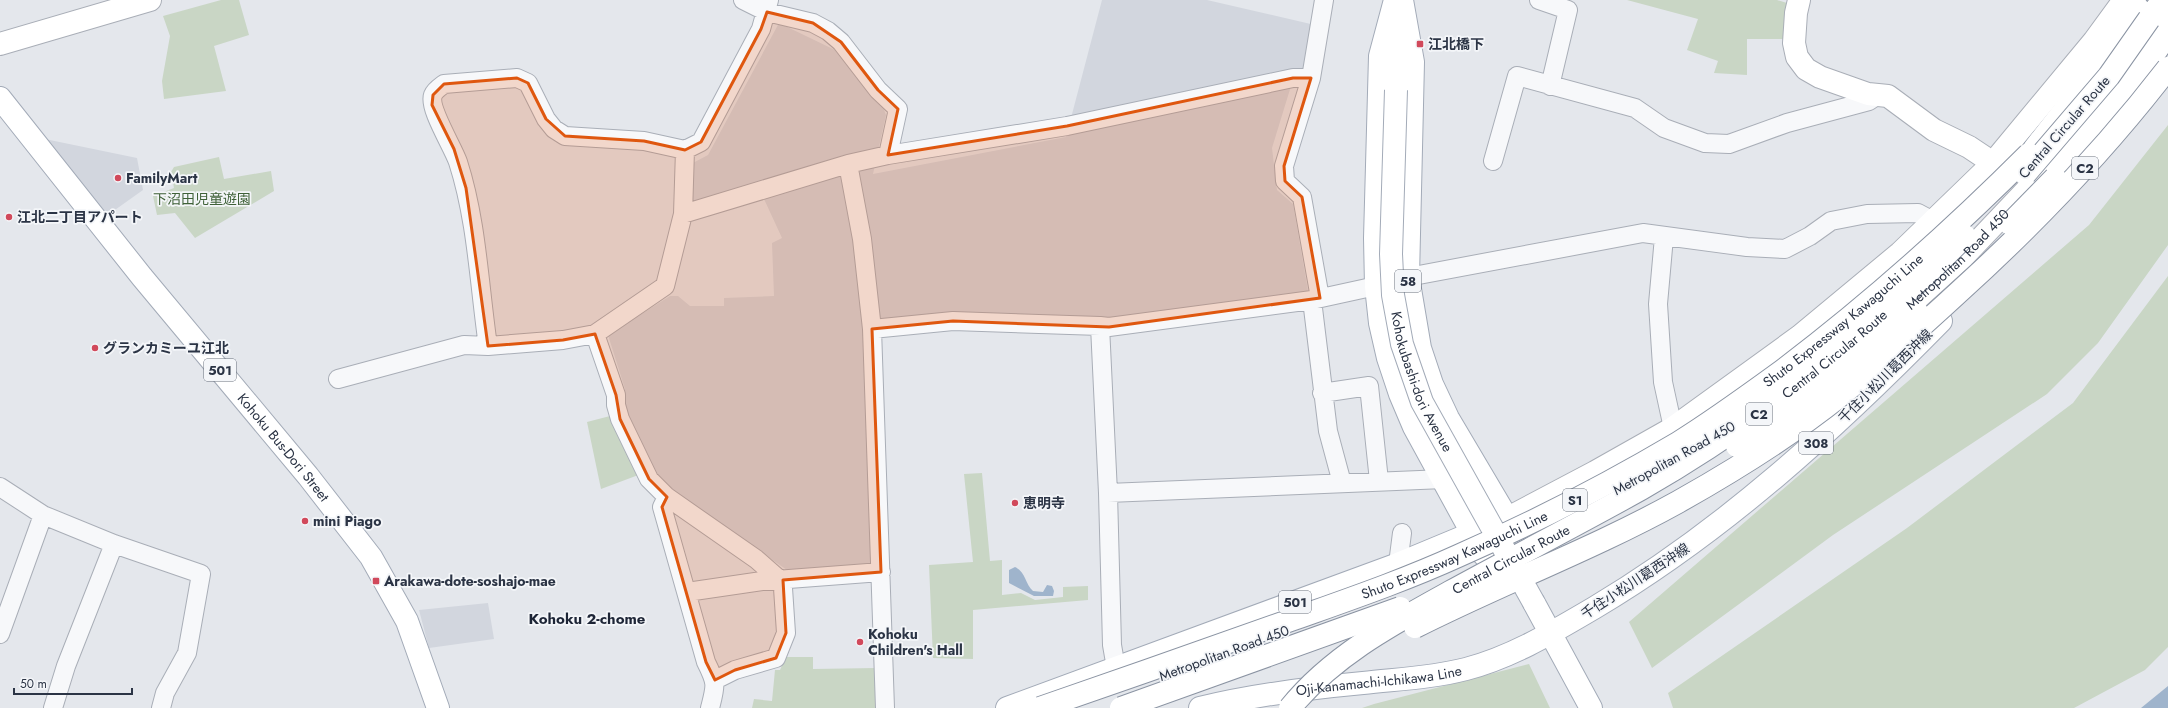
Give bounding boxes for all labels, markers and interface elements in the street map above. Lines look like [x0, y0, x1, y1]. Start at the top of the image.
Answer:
place label: 江北橋下 [1428, 34, 1484, 54]
marker: 江北橋下 [1415, 39, 1425, 49]
street label: Central Circular Route [2014, 71, 2114, 183]
road number: C2 [2072, 157, 2098, 179]
place label: FamilyMart [126, 168, 198, 188]
marker: FamilyMart [113, 173, 123, 183]
park label: 下沼田児童遊園 [153, 189, 251, 209]
street label: Metropolitan Road 450 [1901, 204, 2014, 314]
place label: 江北二丁目アパート [17, 207, 143, 227]
marker: 江北二丁目アパート [4, 212, 14, 222]
street label: Shuto Expressway Kawaguchi Line [1759, 249, 1927, 392]
road number: 58 [1395, 270, 1421, 292]
street label: Central Circular Route [1777, 305, 1891, 403]
street label: Kohokubashi-dori Avenue [1386, 310, 1458, 455]
street label: 千住小松川葛西沖線 [1833, 324, 1937, 428]
place label: グランカミーユ江北 [103, 338, 229, 358]
marker: グランカミーユ江北 [90, 343, 100, 353]
road number: 501 [204, 359, 236, 381]
street label: Kohoku Bus-Dori Street [233, 389, 335, 506]
road number: C2 [1746, 403, 1772, 425]
street label: Metropolitan Road 450 [1609, 416, 1739, 500]
road number: 308 [1799, 432, 1833, 454]
road number: S1 [1563, 489, 1587, 511]
place label: 恵明寺 [1023, 493, 1065, 513]
marker: 恵明寺 [1010, 498, 1020, 508]
street label: Shuto Expressway Kawaguchi Line [1358, 506, 1551, 604]
place label: mini Piago [313, 511, 381, 531]
marker: mini Piago [300, 516, 310, 526]
street label: Central Circular Route [1448, 520, 1573, 599]
street label: 千住小松川葛西沖線 [1577, 538, 1693, 624]
place label: Arakawa-dote-soshajo-mae [383, 571, 556, 591]
marker: Arakawa-dote-soshajo-mae [371, 576, 381, 586]
road number: 501 [1279, 591, 1311, 613]
district label: Kohoku 2-chome [529, 608, 646, 630]
street label: Metropolitan Road 450 [1156, 620, 1292, 686]
place label: Kohoku Children's Hall [868, 624, 963, 660]
marker: Kohoku Children's Hall [855, 637, 865, 647]
street label: Oji-Kanamachi-Ichikawa Line [1295, 660, 1464, 700]
scale bar [14, 670, 132, 696]
text: 50 m [20, 675, 47, 693]

